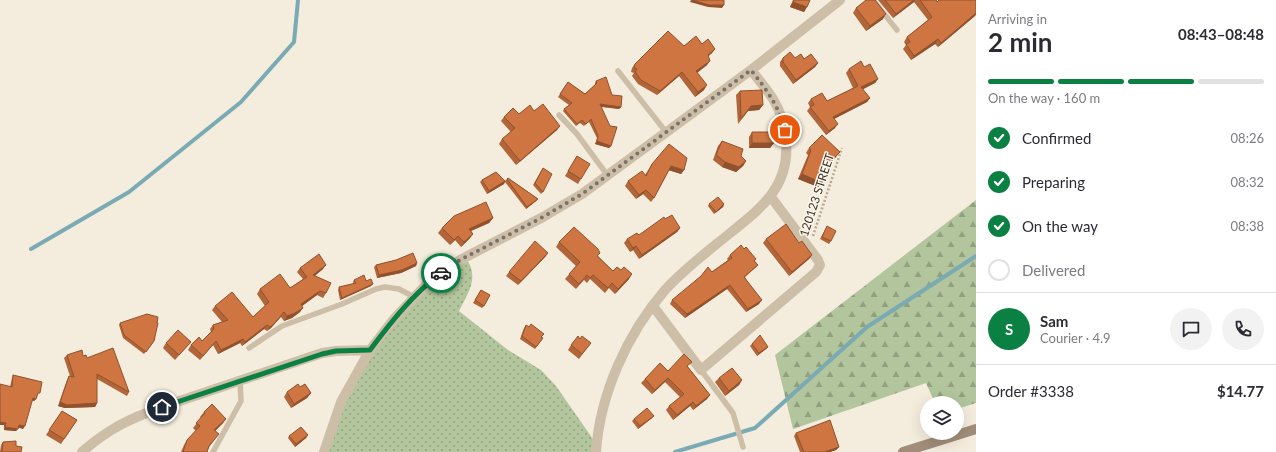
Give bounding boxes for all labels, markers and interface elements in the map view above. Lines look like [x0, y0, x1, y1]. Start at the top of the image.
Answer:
text: Arriving in [988, 11, 1047, 27]
text: 08:43–08:48 [1178, 25, 1264, 43]
text: 2 min [988, 26, 1052, 58]
text: On the way · 160 m [988, 90, 1100, 106]
pin [768, 113, 802, 147]
icon: bag [774, 119, 796, 141]
icon: check [988, 127, 1010, 149]
text: Confirmed [1022, 129, 1091, 147]
text: 08:26 [1231, 130, 1264, 146]
street label: 120123 STREET [796, 151, 837, 238]
icon: check [988, 171, 1010, 193]
text: Preparing [1022, 173, 1085, 191]
text: 08:32 [1231, 174, 1264, 190]
icon: check [988, 215, 1010, 237]
text: On the way [1022, 217, 1098, 235]
text: 08:38 [1231, 218, 1264, 234]
courier [421, 253, 461, 293]
text: Delivered [1022, 261, 1085, 279]
icon: car [430, 262, 452, 284]
button: chat [1170, 308, 1212, 350]
button: phone [1222, 308, 1264, 350]
text: Sam [1040, 312, 1068, 330]
text: S [1005, 320, 1013, 338]
text: Courier · 4.9 [1040, 330, 1111, 346]
text: Order #3338 [988, 382, 1074, 400]
text: $14.77 [1217, 382, 1264, 400]
pin [145, 390, 179, 424]
icon: home [151, 396, 173, 418]
map controls [920, 396, 964, 440]
button: layers [920, 396, 964, 440]

